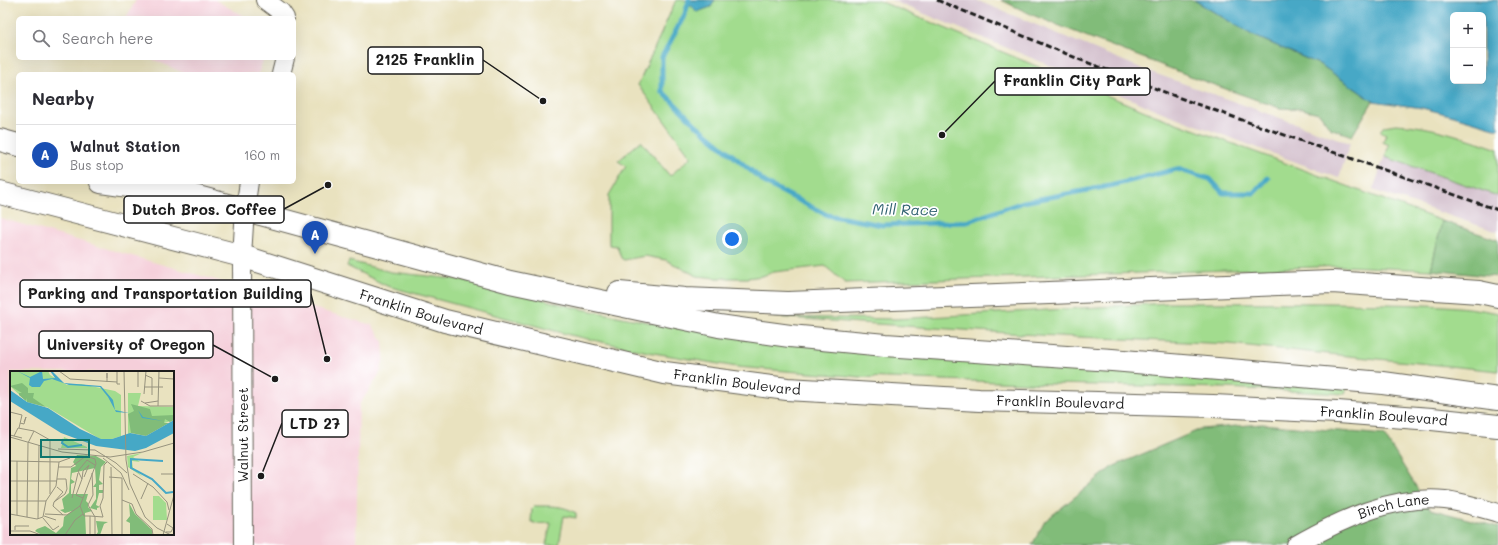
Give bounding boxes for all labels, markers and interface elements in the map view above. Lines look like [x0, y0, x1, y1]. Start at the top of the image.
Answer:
map controls [1450, 12, 1486, 84]
button: + [1450, 12, 1486, 48]
search box [16, 16, 296, 60]
icon: search [30, 27, 52, 49]
text: Search here [62, 28, 153, 48]
callout: 2125 Franklin [368, 47, 483, 74]
button: − [1450, 48, 1486, 84]
text: 2125 Franklin [376, 49, 474, 69]
callout: Franklin City Park [995, 68, 1150, 95]
text: Franklin City Park [1003, 70, 1141, 90]
text: Nearby [32, 87, 94, 109]
text: Walnut Station [70, 136, 180, 156]
text: A [40, 146, 50, 163]
text: 160 m [244, 146, 280, 163]
text: Bus stop [70, 156, 123, 173]
callout: Dutch Bros. Coffee [124, 196, 284, 223]
water label: Mill Race [872, 198, 938, 220]
text: Dutch Bros. Coffee [132, 199, 276, 219]
pin: A [302, 221, 328, 254]
your location [722, 229, 742, 249]
callout: Parking and Transportation Building [20, 280, 311, 307]
text: Parking and Transportation Building [27, 283, 303, 303]
street label: Franklin Boulevard [357, 284, 485, 339]
callout: University of Oregon [39, 331, 213, 358]
text: University of Oregon [47, 334, 205, 354]
street label: Franklin Boulevard [673, 364, 801, 399]
inset map [10, 371, 174, 535]
street label: Walnut Street [233, 387, 252, 483]
street label: Franklin Boulevard [996, 390, 1125, 413]
street label: Franklin Boulevard [1320, 401, 1449, 430]
callout: LTD 27 [282, 410, 348, 437]
text: LTD 27 [290, 413, 340, 433]
street label: Birch Lane [1355, 489, 1430, 523]

